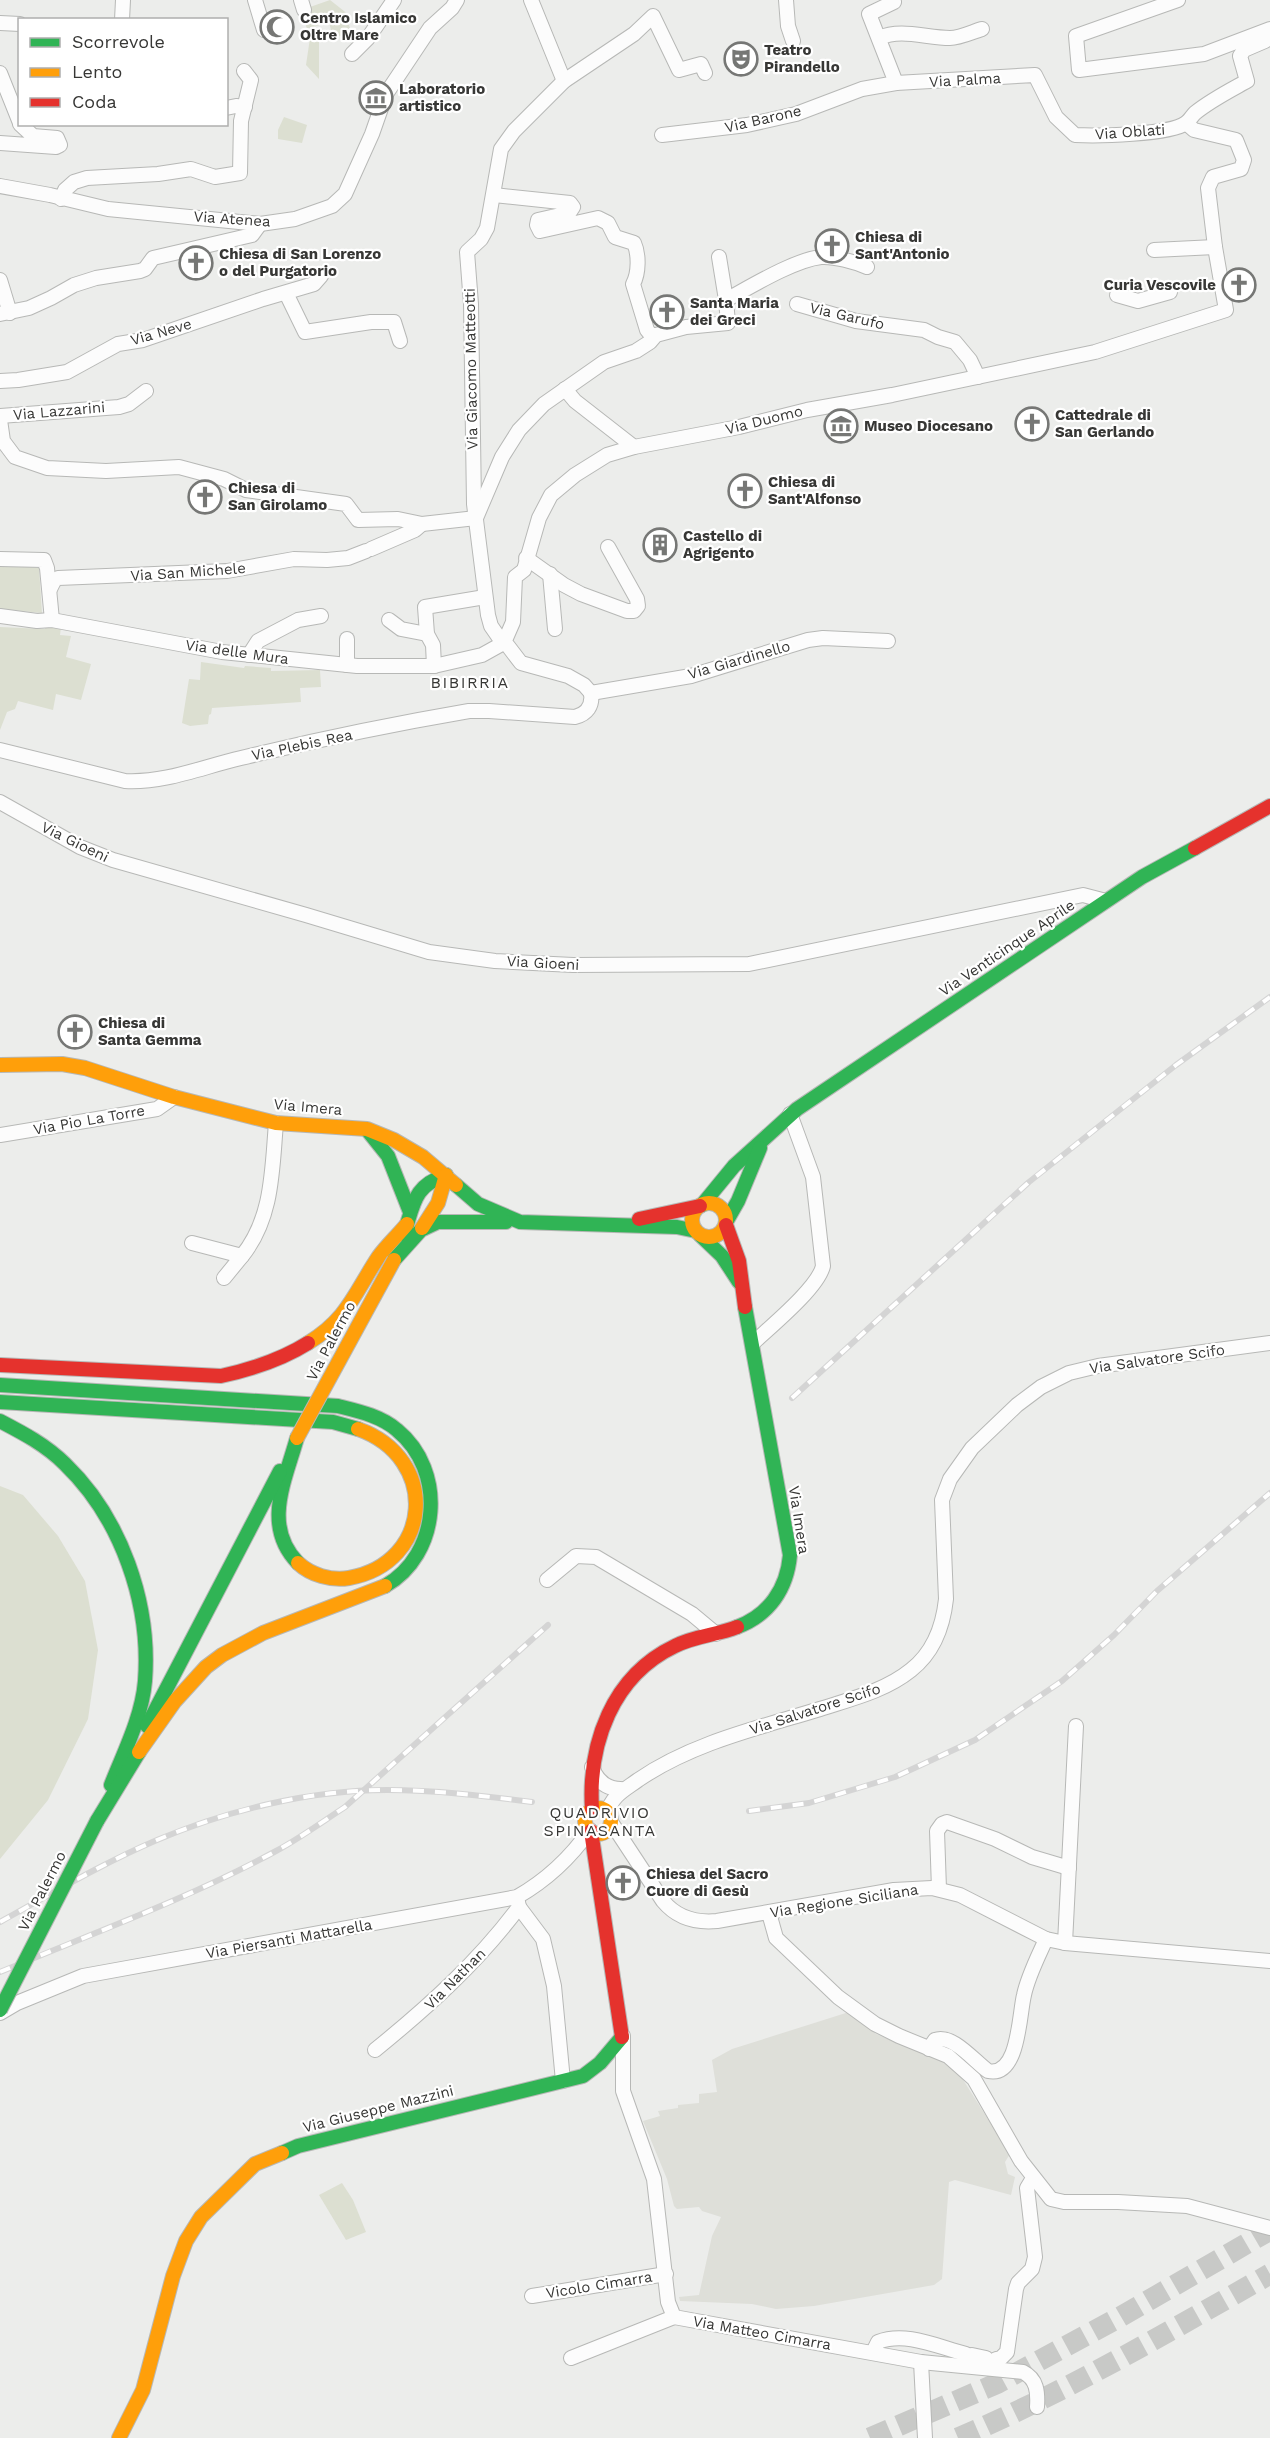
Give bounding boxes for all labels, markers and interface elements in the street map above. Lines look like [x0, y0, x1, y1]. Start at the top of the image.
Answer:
mosque icon: Centro Islamico Oltre Mare [259, 9, 295, 45]
place label: Centro Islamico Oltre Mare [300, 9, 417, 44]
legend [18, 18, 228, 126]
text: Scorrevole [72, 31, 165, 52]
theatre icon: Teatro Pirandello [723, 41, 759, 77]
place label: Teatro Pirandello [764, 41, 840, 76]
text: Lento [72, 61, 122, 82]
street label: Via Palma [929, 69, 1002, 91]
museum icon: Laboratorio artistico [358, 80, 394, 116]
place label: Laboratorio artistico [399, 80, 485, 115]
text: Coda [72, 91, 117, 112]
street label: Via Barone [723, 101, 803, 137]
street label: Via Oblati [1094, 121, 1166, 143]
street label: Via Atenea [193, 207, 272, 231]
church icon: Chiesa di Sant'Antonio [814, 228, 850, 264]
place label: Chiesa di Sant'Antonio [855, 228, 950, 263]
church icon: Chiesa di San Lorenzo o del Purgatorio [178, 245, 214, 281]
place label: Chiesa di San Lorenzo o del Purgatorio [219, 245, 381, 280]
church icon: Curia Vescovile [1221, 267, 1257, 303]
place label: Curia Vescovile [1104, 276, 1216, 294]
street label: Via Giacomo Matteotti [461, 288, 481, 450]
church icon: Santa Maria dei Greci [649, 294, 685, 330]
place label: Santa Maria dei Greci [690, 294, 779, 329]
street label: Via Garufo [808, 299, 886, 333]
street label: Via Neve [128, 315, 194, 349]
street label: Via Lazzarini [12, 398, 106, 424]
street label: Via Duomo [723, 402, 805, 438]
church icon: Cattedrale di San Gerlando [1014, 406, 1050, 442]
place label: Cattedrale di San Gerlando [1055, 406, 1154, 441]
museum icon: Museo Diocesano [823, 408, 859, 444]
place label: Museo Diocesano [864, 417, 993, 435]
church icon: Chiesa di Sant'Alfonso [727, 473, 763, 509]
place label: Chiesa di Sant'Alfonso [768, 473, 861, 508]
church icon: Chiesa di San Girolamo [187, 479, 223, 515]
place label: Chiesa di San Girolamo [228, 479, 327, 514]
building icon: Castello di Agrigento [642, 527, 678, 563]
place label: Castello di Agrigento [683, 527, 762, 562]
street label: Via San Michele [130, 559, 246, 585]
street label: Via delle Mura [184, 636, 290, 668]
street label: Via Giardinello [686, 637, 792, 683]
district label: BIBIRRIA [431, 673, 509, 692]
street label: Via Plebis Rea [250, 725, 355, 764]
street label: Via Gioeni [38, 818, 112, 866]
street label: Via Venticinque Aprile [936, 896, 1078, 1000]
street label: Via Gioeni [506, 952, 580, 974]
church icon: Chiesa di Santa Gemma [57, 1014, 93, 1050]
place label: Chiesa di Santa Gemma [98, 1014, 202, 1049]
street label: Via Imera [273, 1095, 344, 1119]
street label: Via Pio La Torre [32, 1101, 146, 1139]
street label: Via Palermo [303, 1298, 359, 1384]
street label: Via Salvatore Scifo [1088, 1341, 1226, 1377]
street label: Via Imera [785, 1485, 813, 1556]
street label: Via Salvatore Scifo [747, 1679, 883, 1739]
district label: QUADRIVIO SPINASANTA [543, 1803, 657, 1840]
street label: Via Palermo [14, 1848, 70, 1934]
church icon: Chiesa del Sacro Cuore di Gesù [605, 1865, 641, 1901]
place label: Chiesa del Sacro Cuore di Gesù [646, 1865, 769, 1900]
street label: Via Regione Siciliana [768, 1880, 920, 1922]
street label: Via Piersanti Mattarella [204, 1915, 374, 1963]
street label: Via Nathan [421, 1945, 489, 2013]
street label: Via Giuseppe Mazzini [301, 2082, 455, 2136]
street label: Vicolo Cimarra [545, 2268, 654, 2302]
street label: Via Matteo Cimarra [692, 2312, 833, 2354]

